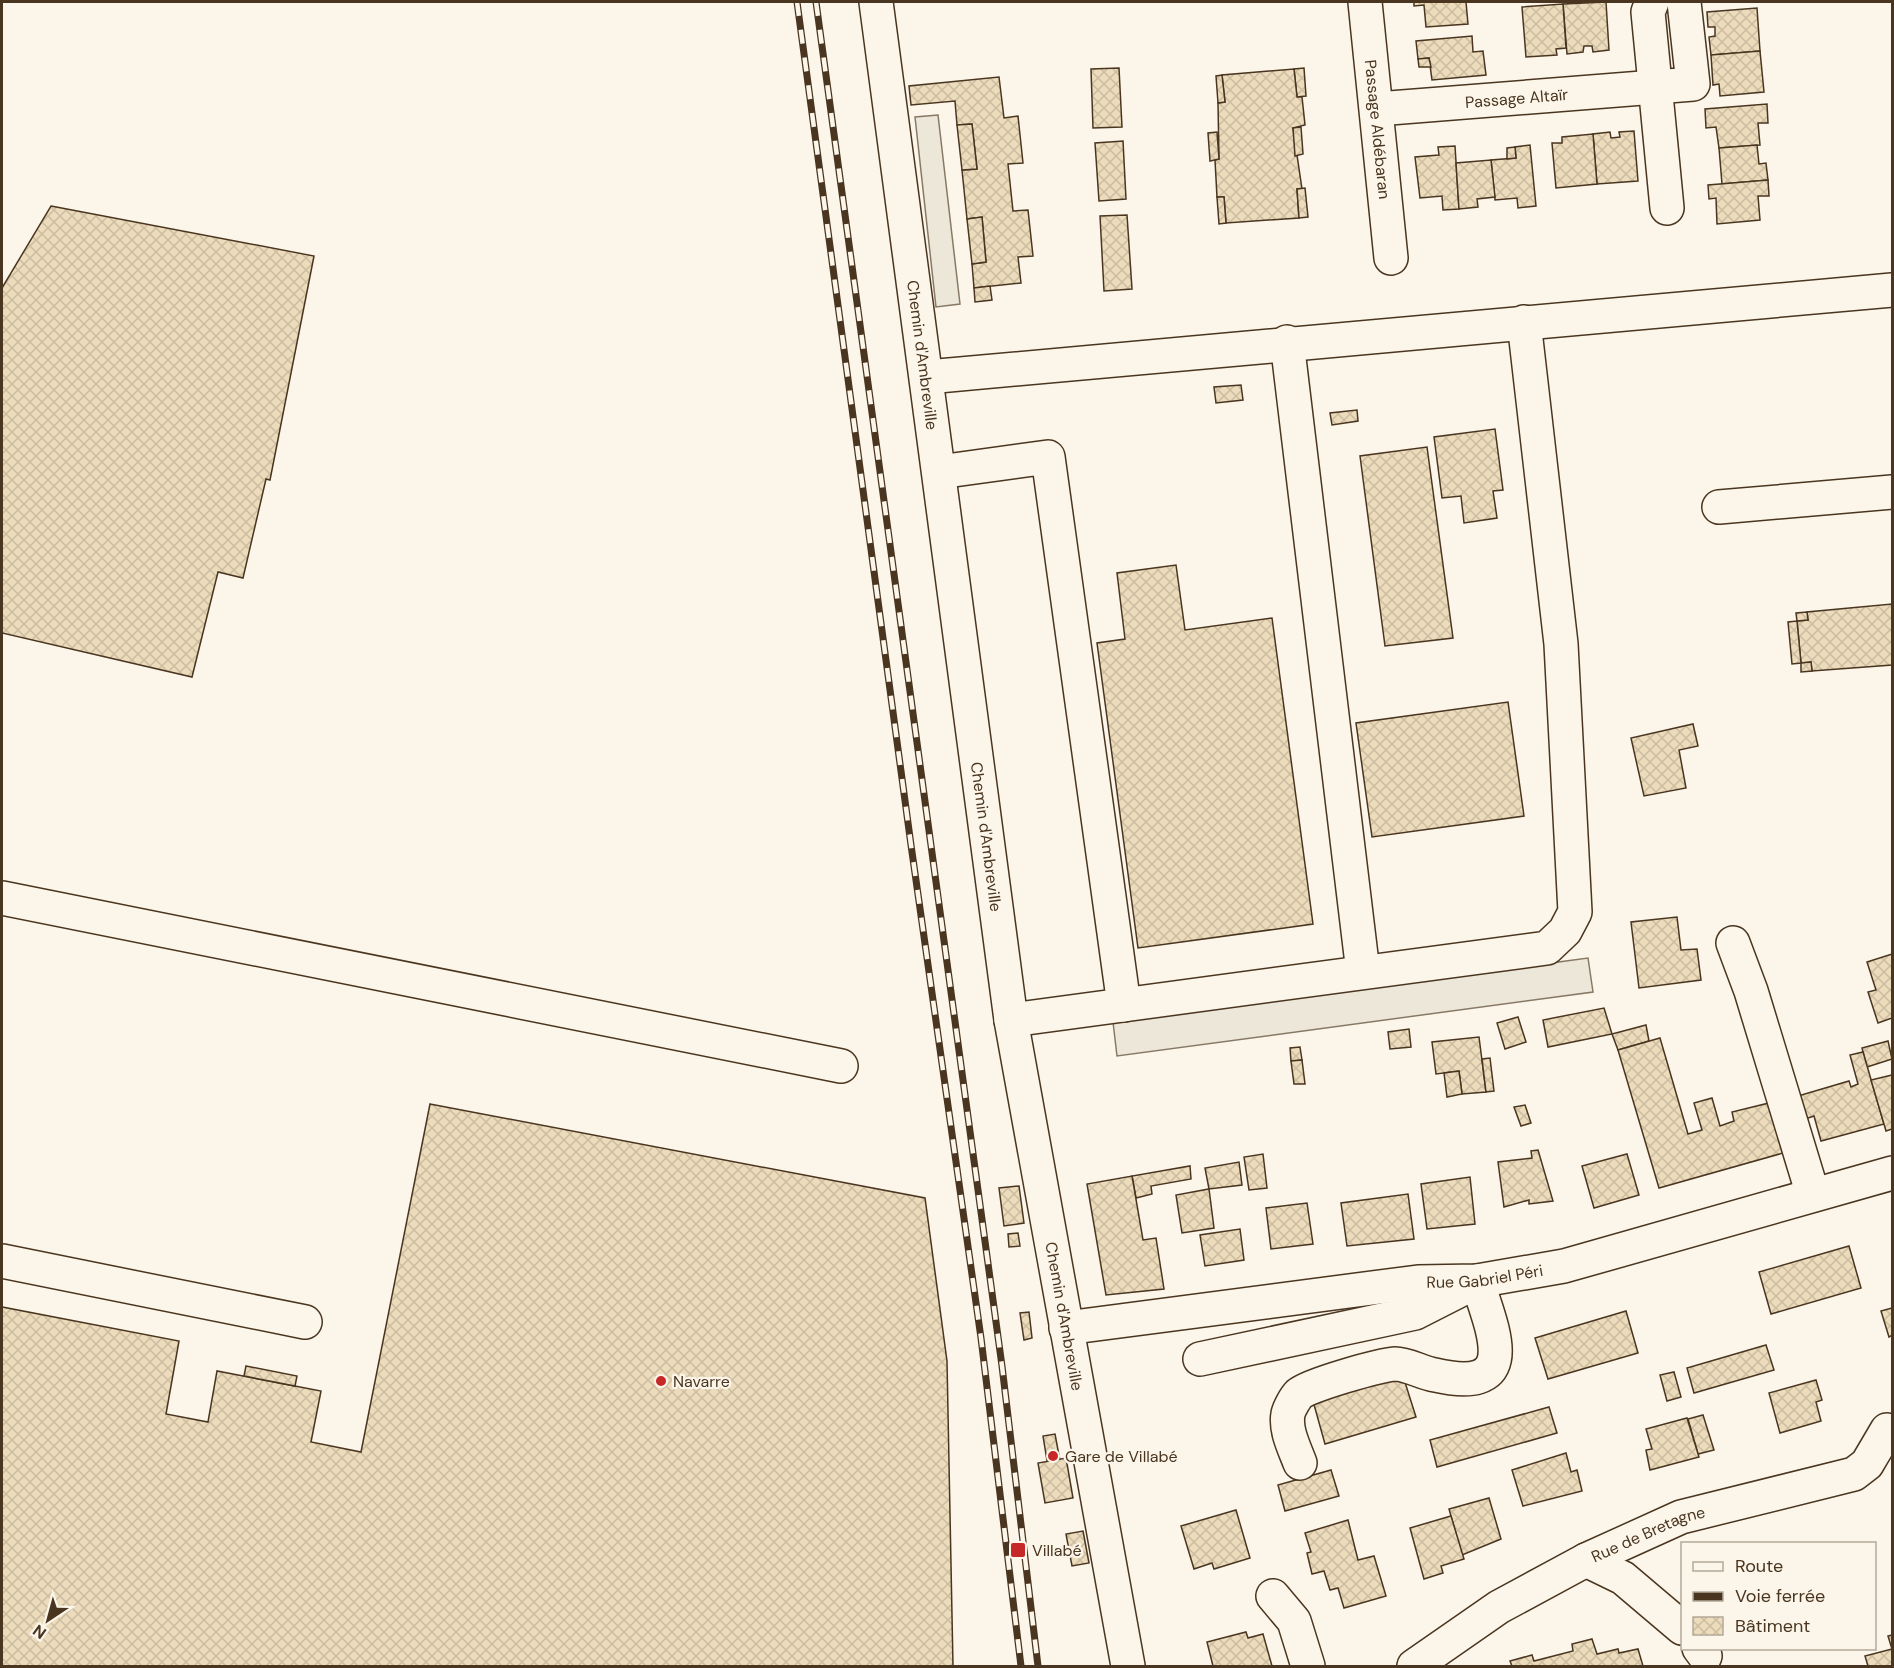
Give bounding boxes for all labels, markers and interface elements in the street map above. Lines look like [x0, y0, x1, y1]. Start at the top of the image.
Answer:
street label: Passage Aldébaran [1360, 59, 1395, 200]
street label: Passage Altaïr [1464, 84, 1569, 113]
street label: Chemin d'Ambreville [902, 279, 943, 431]
street label: Chemin d'Ambreville [966, 761, 1007, 913]
street label: Chemin d'Ambreville [1040, 1240, 1088, 1392]
street label: Rue Gabriel Péri [1426, 1260, 1545, 1293]
place label: Navarre [673, 1371, 730, 1392]
marker: Navarre [654, 1374, 668, 1388]
place label: Gare de Villabé [1065, 1446, 1178, 1467]
marker: Gare de Villabé [1046, 1449, 1060, 1463]
street label: Rue de Bretagne [1588, 1501, 1707, 1567]
place label: Villabé [1032, 1540, 1082, 1561]
marker: Villabé [1009, 1541, 1027, 1559]
legend [1681, 1542, 1876, 1650]
text: Route [1735, 1554, 1783, 1578]
text: Voie ferrée [1735, 1584, 1825, 1608]
north arrow [18, 1590, 78, 1650]
text: Bâtiment [1735, 1614, 1810, 1638]
text: N [29, 1620, 50, 1644]

